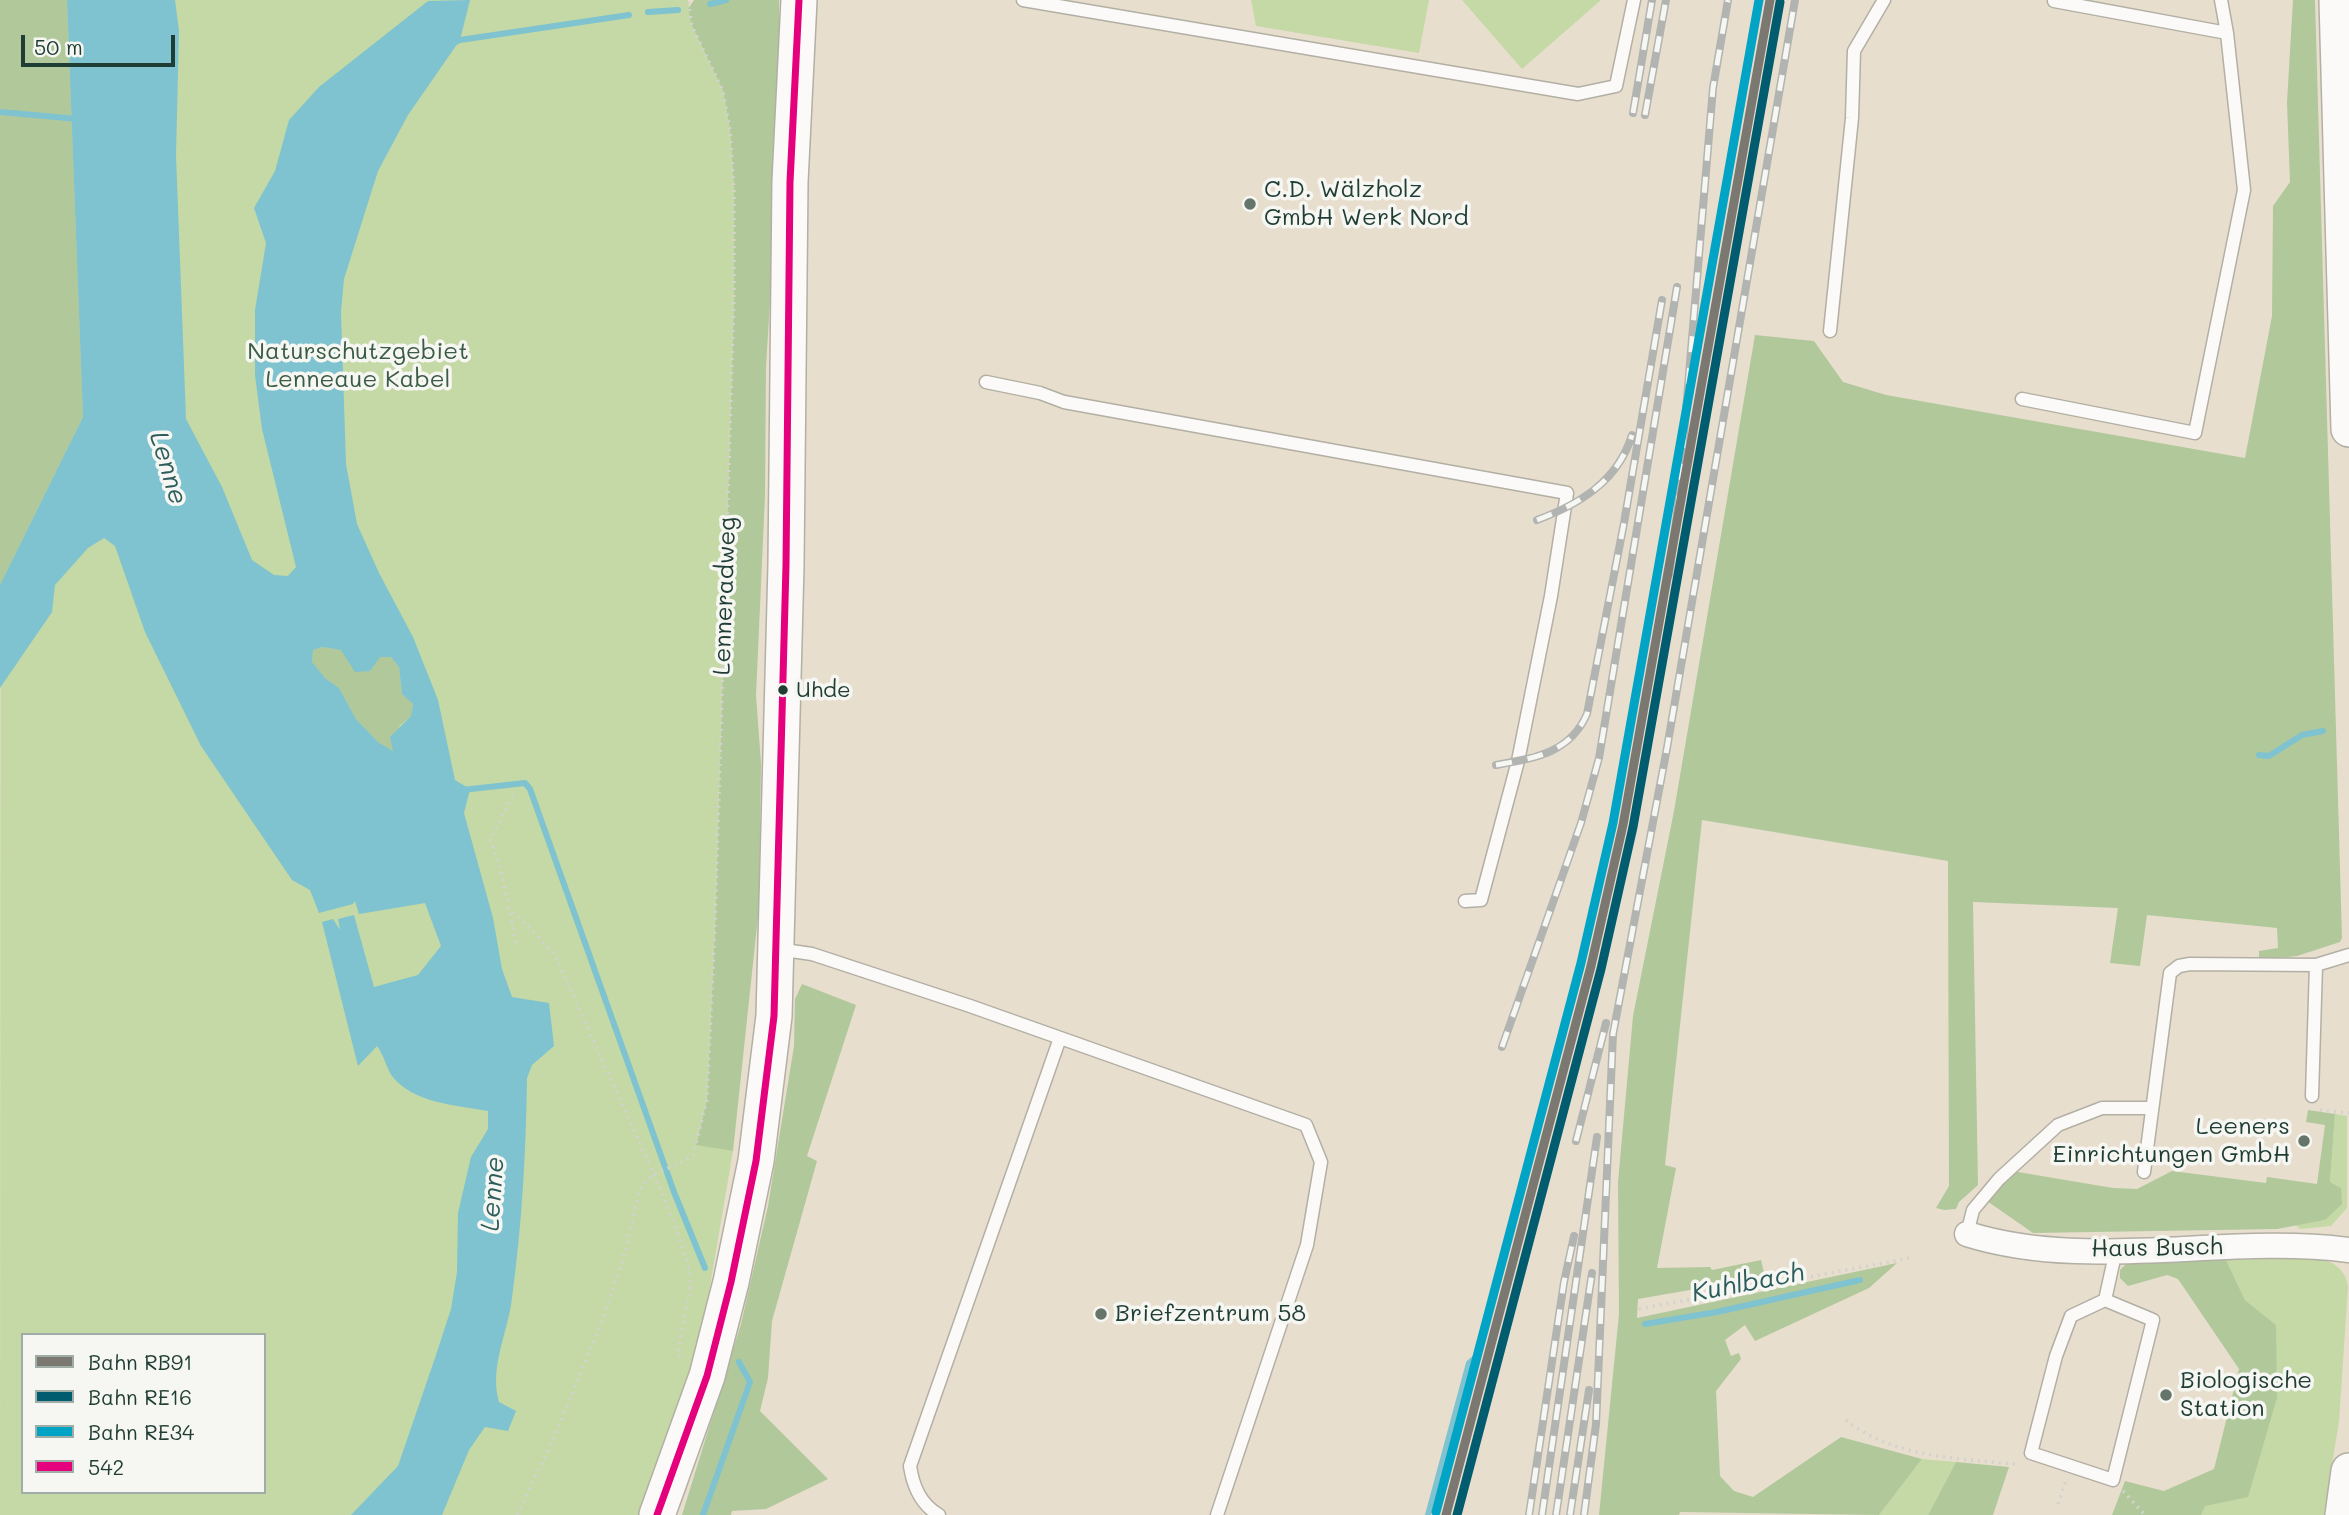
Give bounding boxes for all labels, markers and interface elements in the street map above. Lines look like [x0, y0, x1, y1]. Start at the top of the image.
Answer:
scale bar [24, 21, 178, 65]
text: 50 m [34, 33, 83, 60]
place label: C.D. Wälzholz GmbH Werk Nord [1264, 176, 1469, 232]
marker: C.D. Wälzholz GmbH Werk Nord [1242, 196, 1258, 212]
park label: Naturschutzgebiet Lenneaue Kabel [247, 338, 469, 394]
water label: Lenne [142, 428, 194, 508]
street label: Lenneradweg [708, 516, 742, 676]
place label: Uhde [796, 677, 851, 703]
marker: Uhde [776, 683, 790, 697]
place label: Leeners Einrichtungen GmbH [2053, 1113, 2290, 1169]
marker: Leeners Einrichtungen GmbH [2296, 1133, 2312, 1149]
water label: Lenne [475, 1156, 511, 1232]
street label: Haus Busch [2091, 1232, 2223, 1264]
water label: Kuhlbach [1689, 1257, 1807, 1309]
place label: Briefzentrum 58 [1115, 1300, 1306, 1328]
marker: Briefzentrum 58 [1093, 1306, 1109, 1322]
legend [21, 1333, 266, 1494]
text: Bahn RB91 [88, 1348, 193, 1375]
place label: Biologische Station [2180, 1367, 2312, 1423]
text: Bahn RE16 [88, 1383, 192, 1410]
marker: Biologische Station [2158, 1387, 2174, 1403]
text: Bahn RE34 [88, 1418, 194, 1445]
text: 542 [88, 1453, 124, 1480]

